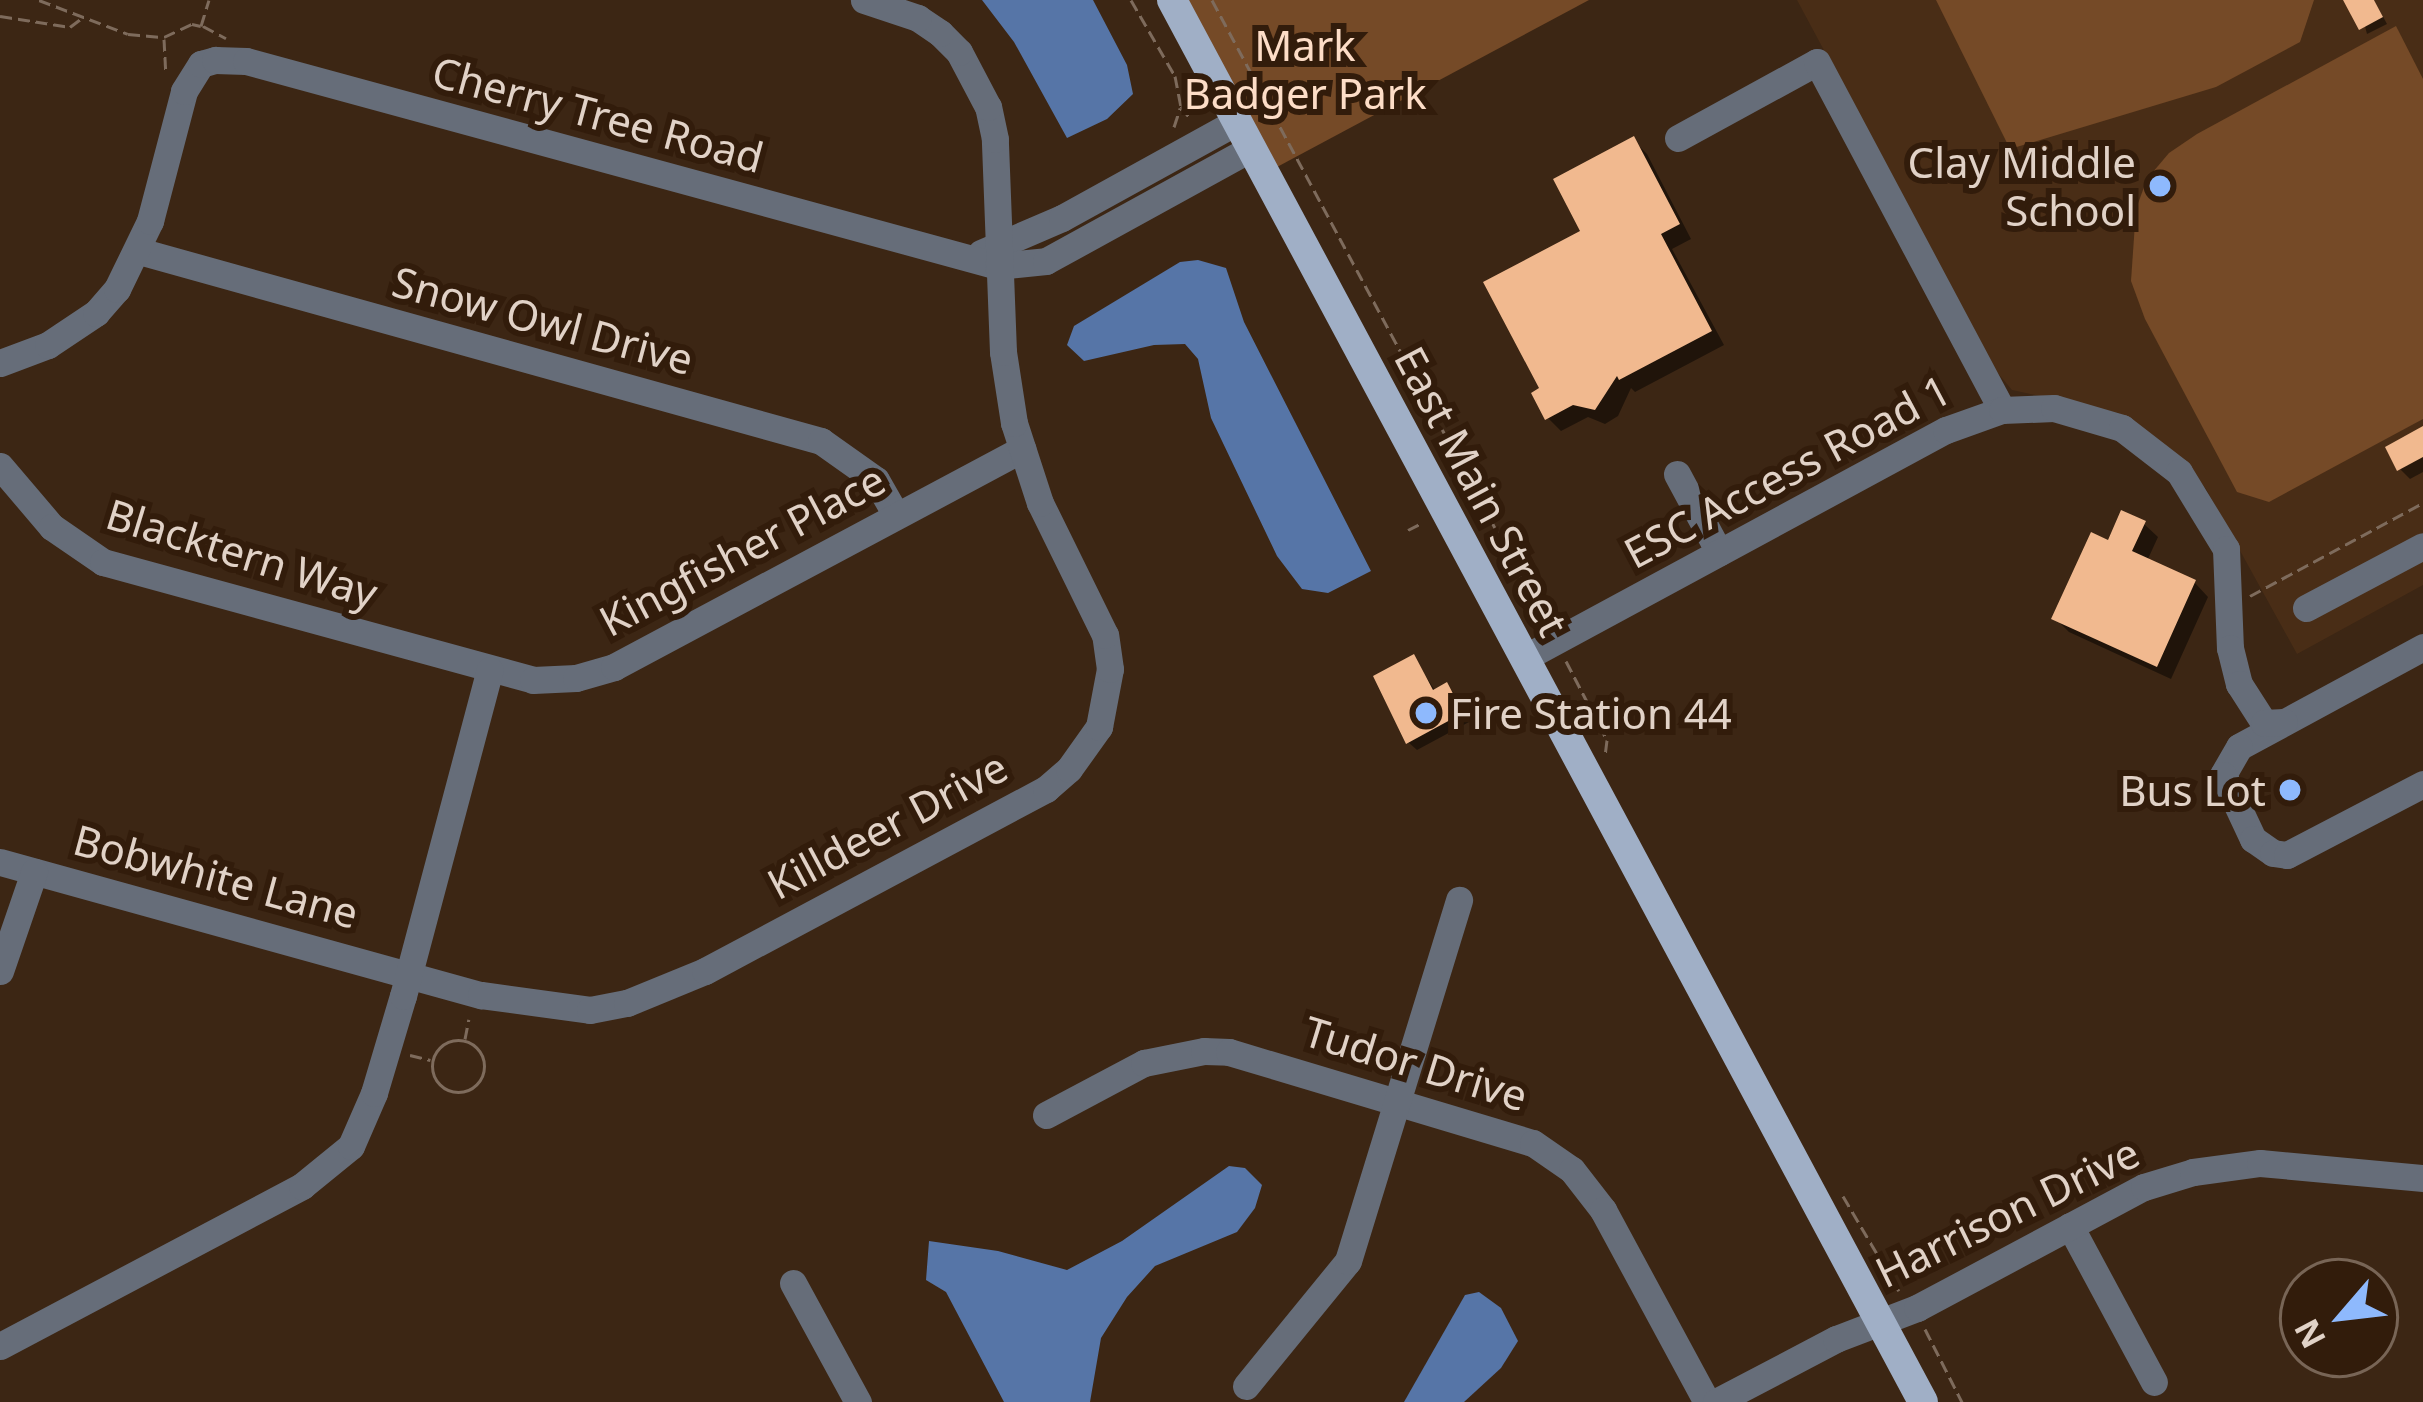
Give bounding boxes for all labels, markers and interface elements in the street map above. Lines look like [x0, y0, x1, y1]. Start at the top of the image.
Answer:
park label: Mark Badger Park [1183, 20, 1427, 118]
street label: Cherry Tree Road [427, 46, 769, 182]
place label: Clay Middle School [1908, 137, 2136, 236]
marker: Clay Middle School [2147, 173, 2173, 199]
street label: Snow Owl Drive [387, 256, 699, 384]
street label: East Main Street [1385, 338, 1579, 644]
street label: ESC Access Road 1 [1615, 364, 1959, 578]
street label: Kingfisher Place [591, 454, 893, 646]
street label: Blacktern Way [100, 488, 384, 618]
place label: Fire Station 44 [1450, 688, 1732, 738]
marker: Fire Station 44 [1413, 700, 1439, 726]
street label: Killdeer Drive [759, 741, 1015, 909]
place label: Bus Lot [2119, 765, 2266, 815]
marker: Bus Lot [2277, 777, 2303, 803]
street label: Bobwhite Lane [68, 814, 364, 938]
street label: Tudor Drive [1298, 1005, 1534, 1121]
street label: Harrison Drive [1867, 1127, 2147, 1297]
north arrow [2279, 1258, 2399, 1378]
text: N [2283, 1311, 2336, 1356]

